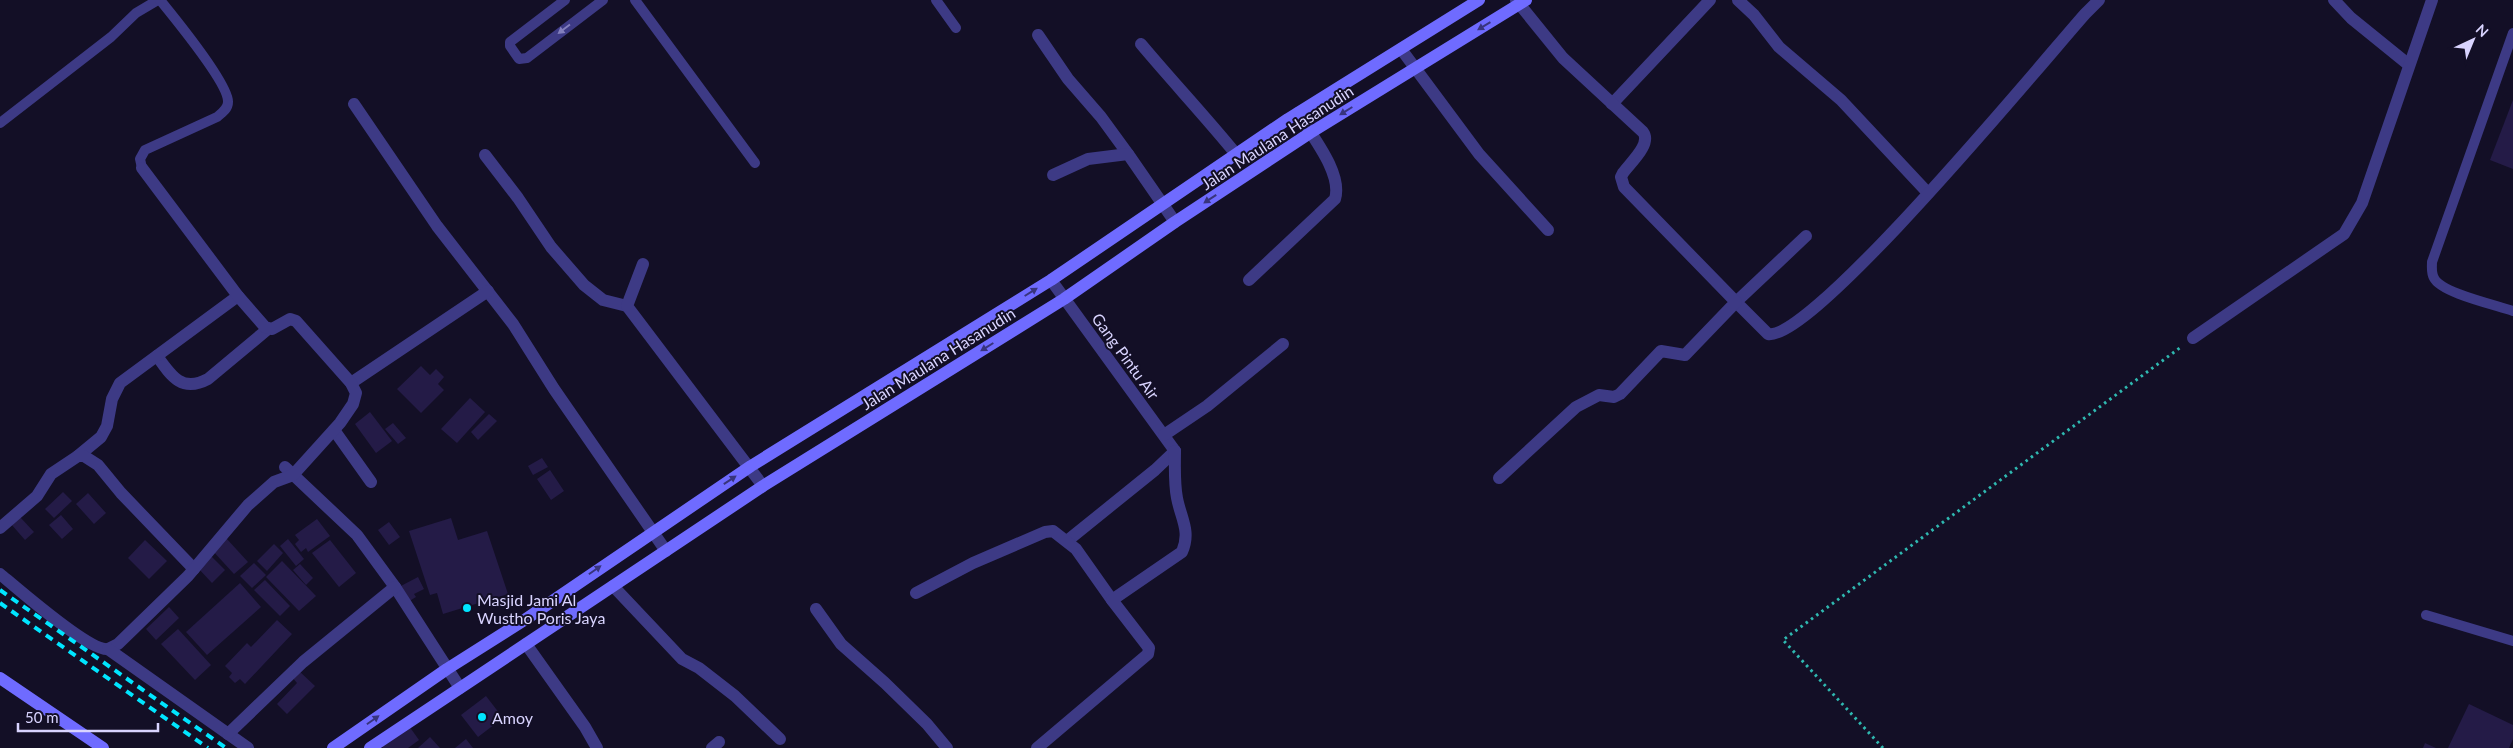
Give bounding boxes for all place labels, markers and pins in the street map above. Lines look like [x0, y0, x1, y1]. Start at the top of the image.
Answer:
place label: Masjid Jami Al Wustho Poris Jaya [477, 590, 605, 627]
marker: Masjid Jami Al Wustho Poris Jaya [461, 602, 473, 614]
place label: Amoy [492, 708, 534, 727]
marker: Amoy [476, 711, 488, 723]

